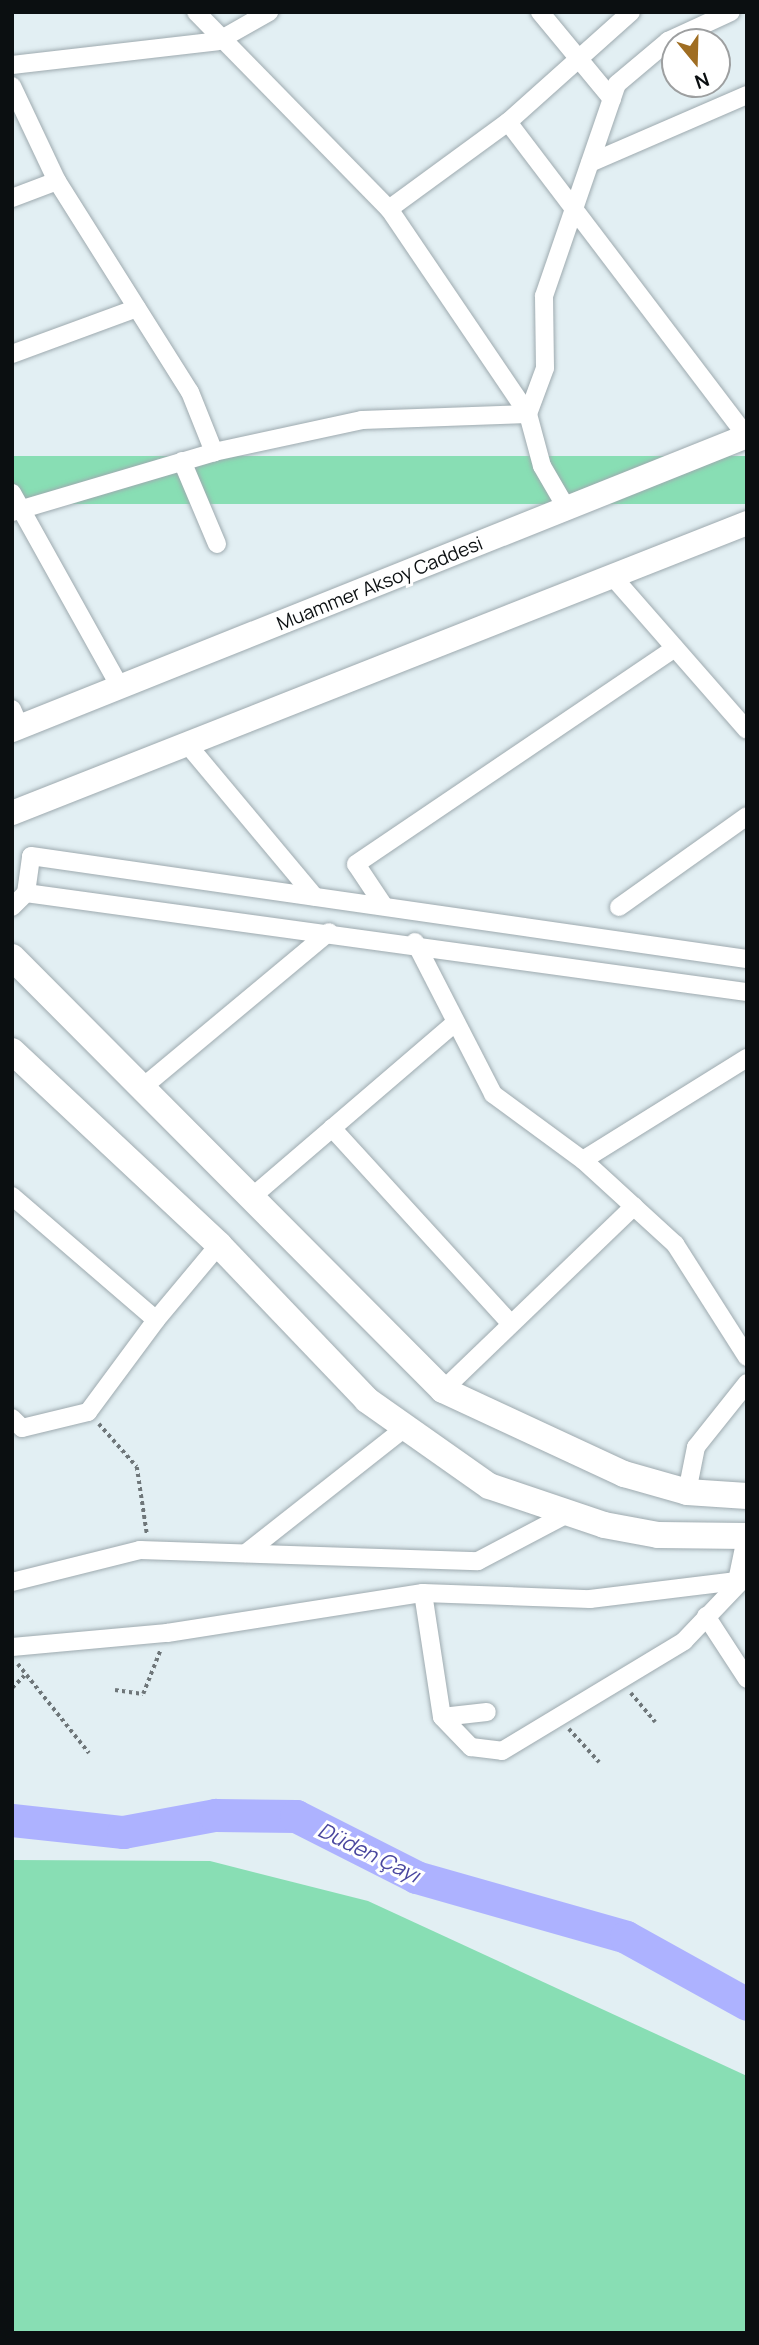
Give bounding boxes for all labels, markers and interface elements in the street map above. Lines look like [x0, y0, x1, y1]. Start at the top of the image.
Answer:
north arrow [661, 28, 731, 98]
text: N [691, 66, 713, 95]
street label: Muammer Aksoy Caddesi [274, 532, 486, 636]
water label: Düden Çayı [314, 1817, 424, 1887]

